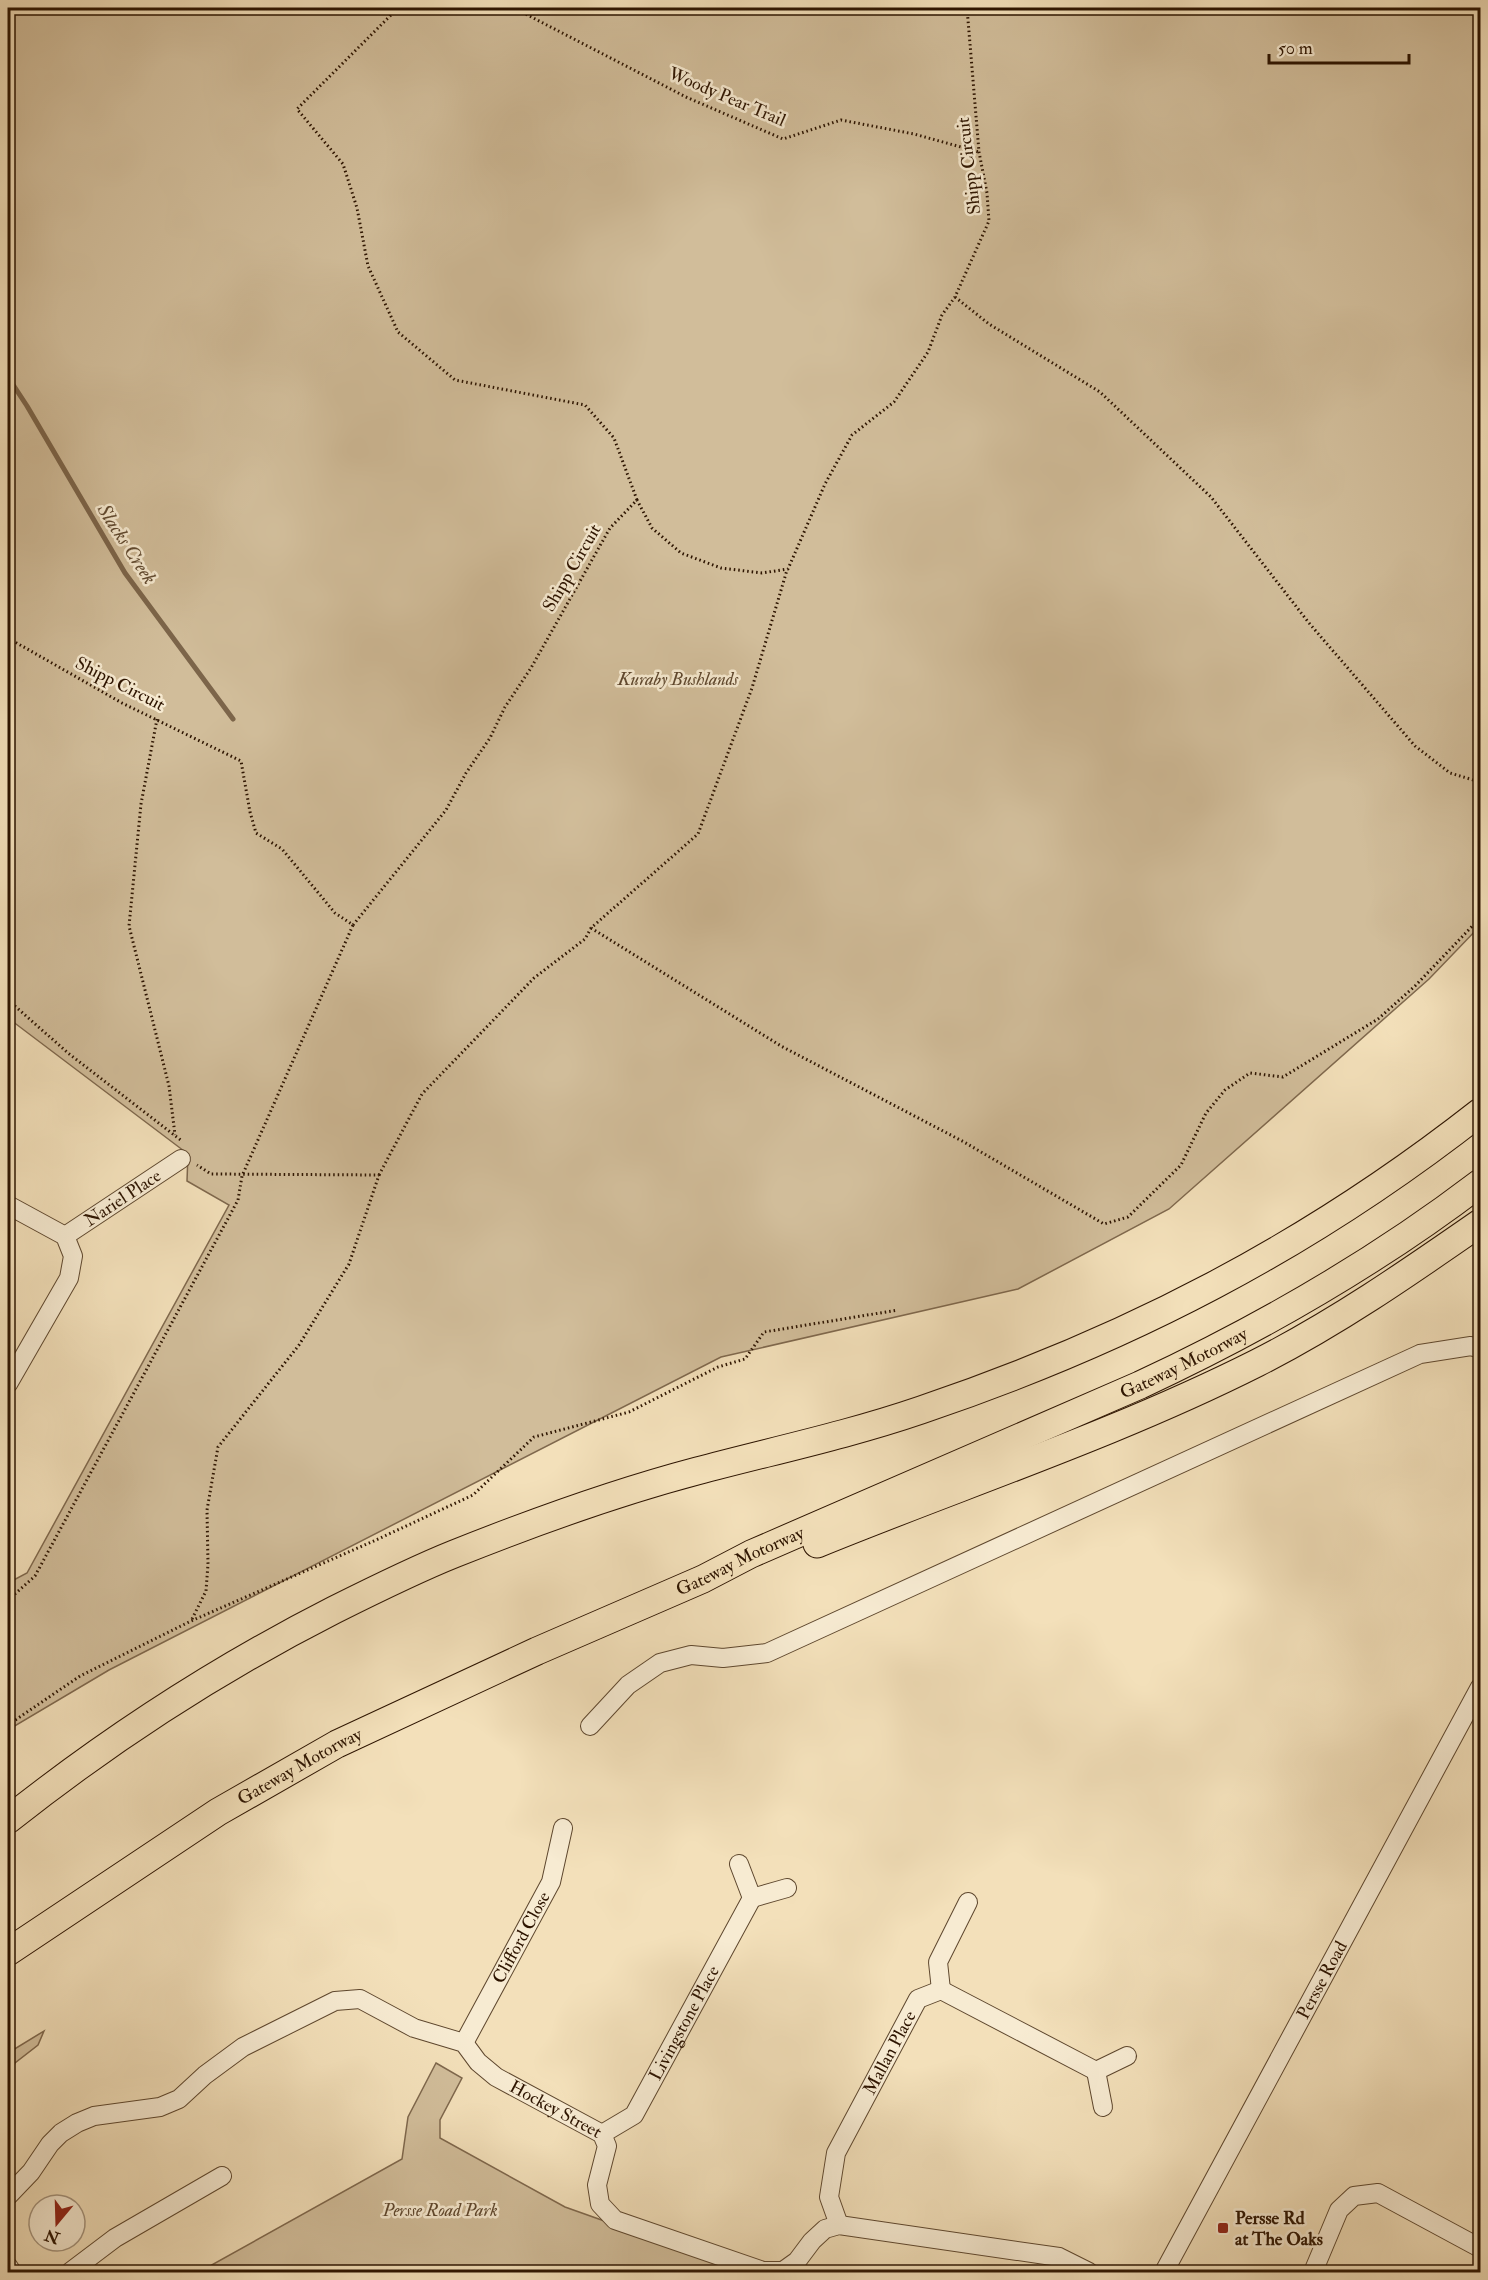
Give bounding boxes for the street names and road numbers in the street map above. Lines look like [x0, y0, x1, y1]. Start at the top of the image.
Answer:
street label: Woody Pear Trail [664, 62, 789, 132]
street label: Shipp Circuit [952, 116, 986, 216]
street label: Shipp Circuit [538, 520, 606, 616]
street label: Shipp Circuit [71, 652, 169, 717]
street label: Nariel Place [80, 1164, 166, 1232]
street label: Gateway Motorway [1116, 1321, 1252, 1404]
street label: Gateway Motorway [672, 1521, 808, 1601]
street label: Gateway Motorway [233, 1722, 366, 1810]
street label: Clifford Close [487, 1887, 555, 1987]
street label: Persse Road [1291, 1937, 1352, 2023]
street label: Livingstone Place [644, 1961, 725, 2084]
street label: Mallan Place [858, 2006, 921, 2099]
street label: Hockey Street [506, 2075, 606, 2143]

